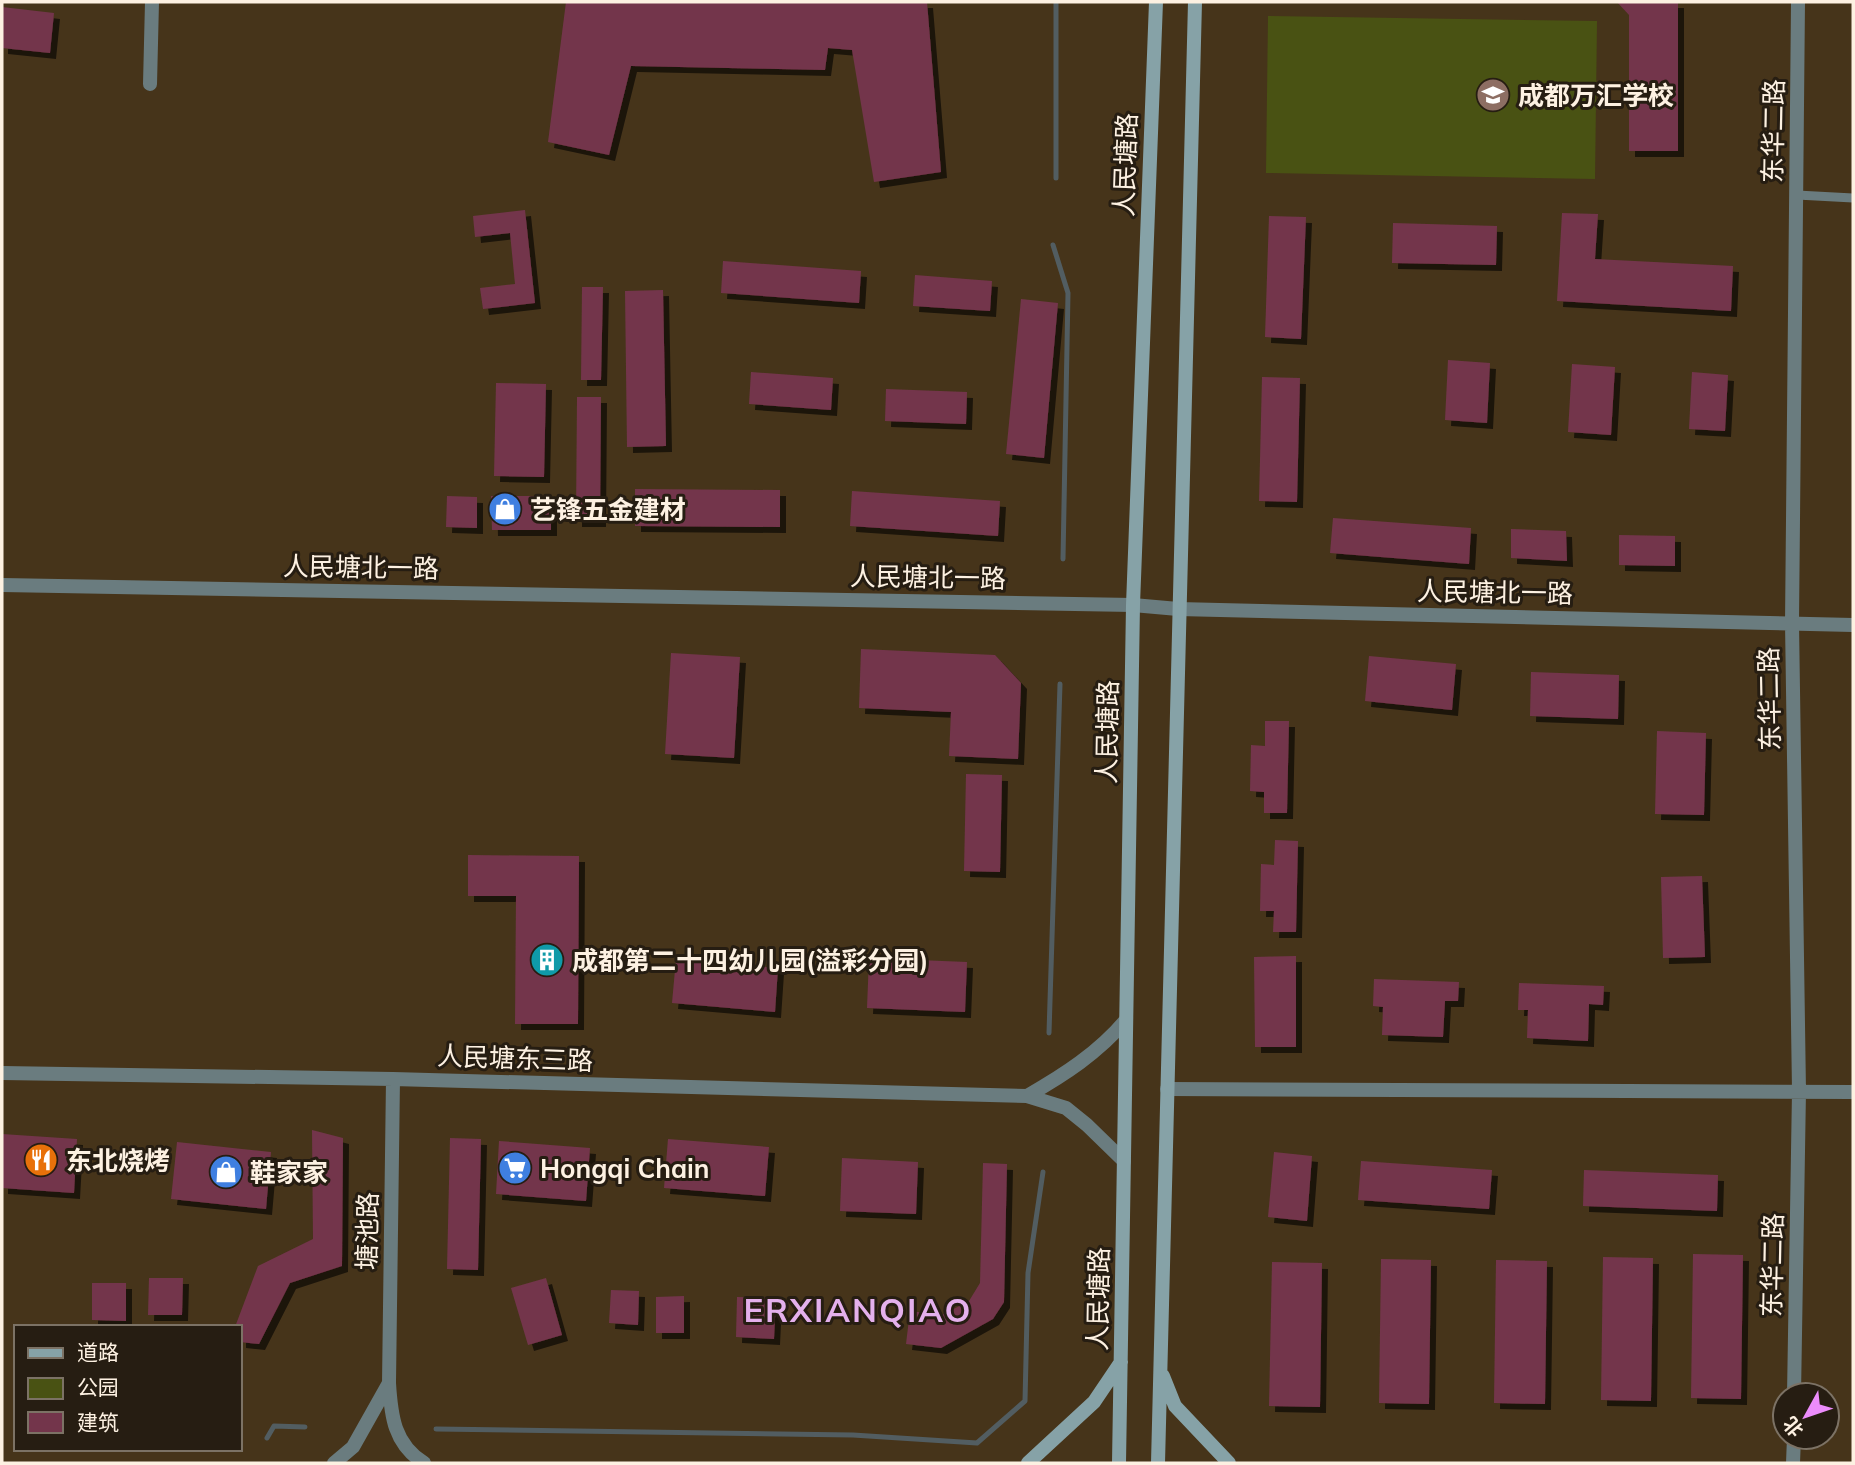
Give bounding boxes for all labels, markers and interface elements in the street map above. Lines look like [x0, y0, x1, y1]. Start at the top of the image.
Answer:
school or university icon: 成都万汇学校 [1474, 76, 1512, 114]
place label: 成都万汇学校 [1518, 79, 1674, 112]
street label: 东华二路 [1756, 79, 1790, 183]
street label: 人民塘路 [1107, 112, 1143, 218]
shop icon: 艺锋五金建材 [486, 490, 524, 528]
place label: 艺锋五金建材 [530, 493, 686, 526]
street label: 人民塘北一路 [283, 549, 439, 585]
street label: 人民塘北一路 [850, 559, 1006, 595]
street label: 人民塘北一路 [1417, 574, 1573, 610]
street label: 东华二路 [1752, 647, 1786, 751]
street label: 人民塘路 [1090, 680, 1124, 784]
building icon: 成都第二十四幼儿园(溢彩分园) [528, 941, 566, 979]
place label: 成都第二十四幼儿园(溢彩分园) [572, 944, 929, 977]
street label: 人民塘东三路 [436, 1039, 594, 1077]
restaurant icon: 东北烧烤 [22, 1141, 60, 1179]
place label: 东北烧烤 [66, 1144, 170, 1177]
supermarket icon: Hongqi Chain [496, 1149, 534, 1187]
place label: Hongqi Chain [540, 1152, 709, 1185]
shop icon: 鞋家家 [207, 1153, 245, 1191]
place label: 鞋家家 [250, 1156, 328, 1189]
street label: 塘池路 [350, 1192, 384, 1270]
street label: 东华二路 [1755, 1213, 1789, 1317]
street label: 人民塘路 [1081, 1247, 1115, 1351]
district label: ERXIANQIAO [743, 1289, 973, 1330]
legend [14, 1325, 242, 1451]
text: 道路 [77, 1339, 119, 1365]
text: 公园 [77, 1374, 119, 1400]
north arrow [1771, 1381, 1841, 1451]
text: 建筑 [77, 1409, 119, 1435]
text: 北 [1778, 1412, 1808, 1442]

